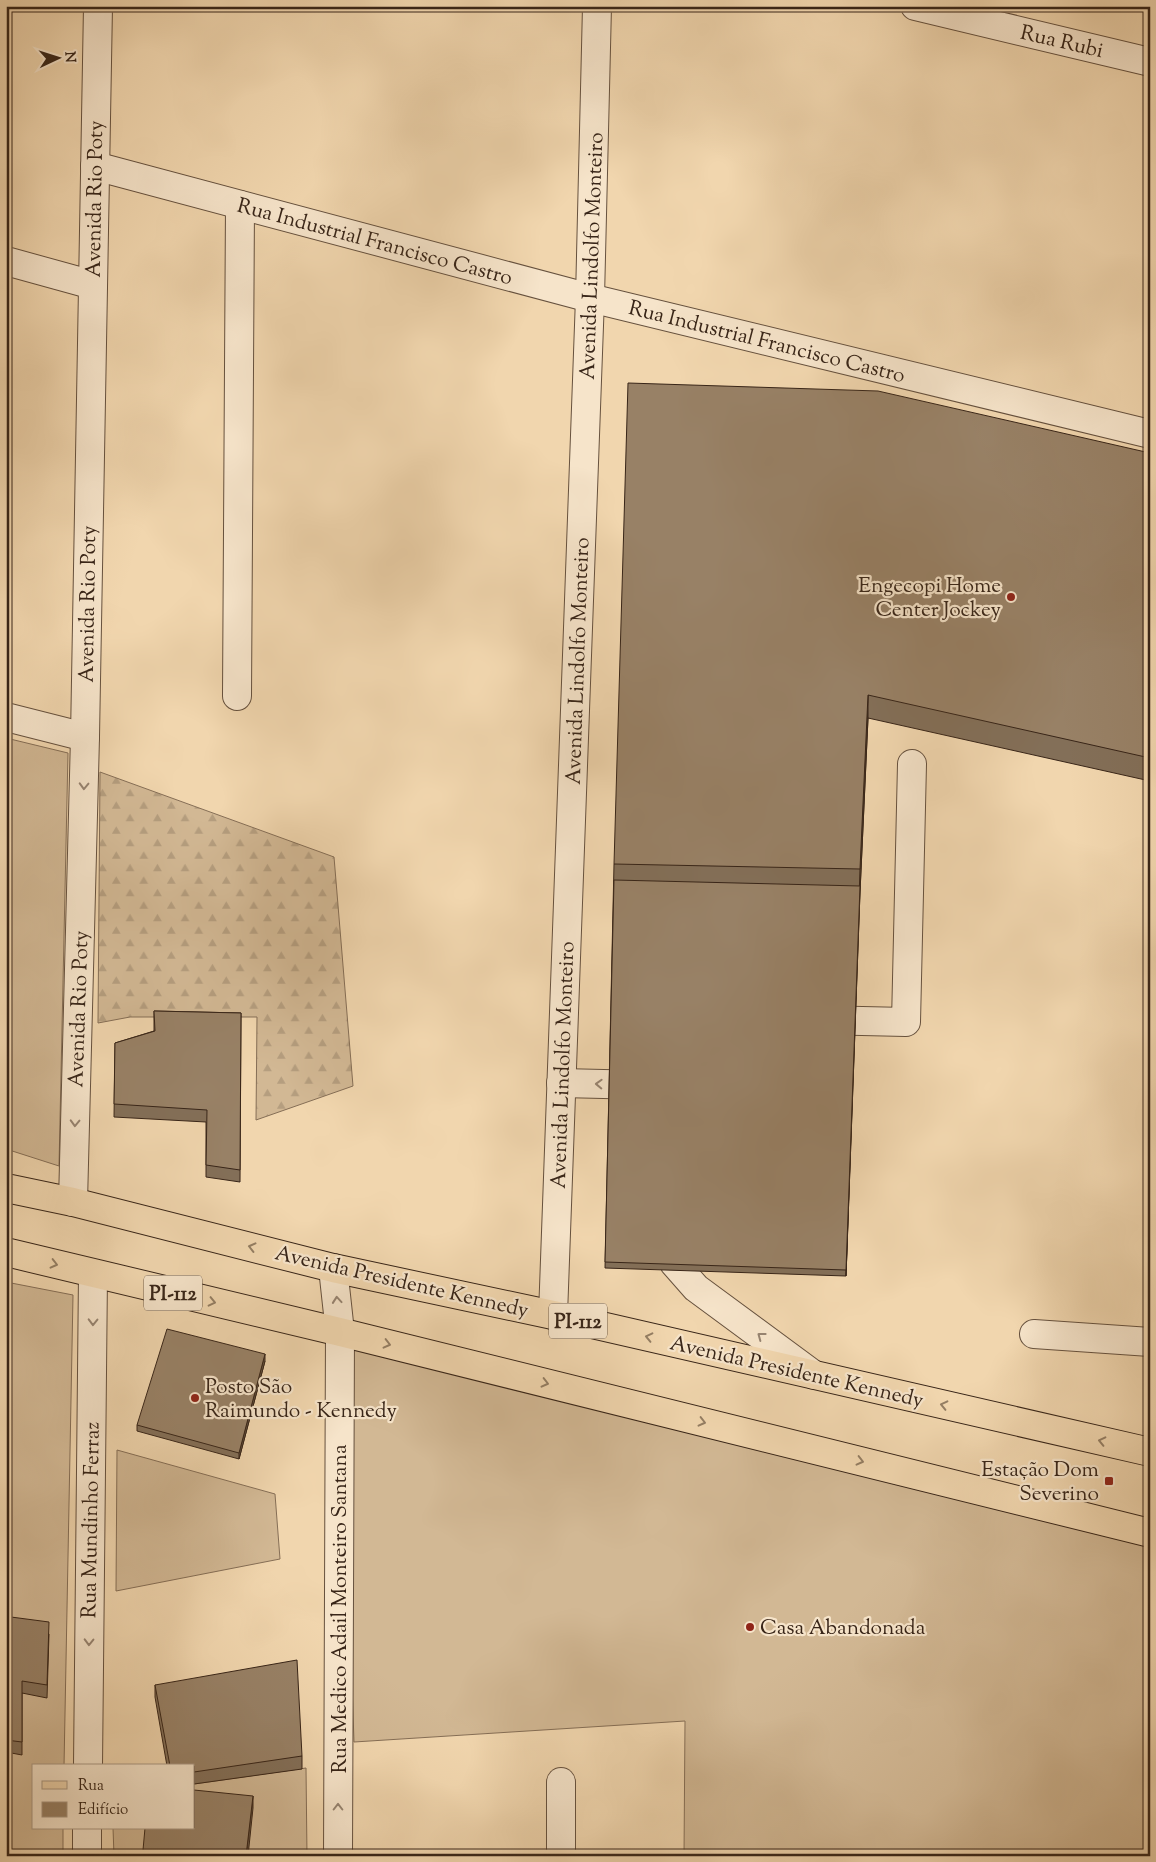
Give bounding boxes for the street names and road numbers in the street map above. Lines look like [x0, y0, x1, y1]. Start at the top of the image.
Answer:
street label: Rua Rubi [1017, 19, 1106, 67]
street label: Avenida Rio Poty [80, 120, 112, 278]
street label: Avenida Lindolfo Monteiro [574, 132, 612, 380]
street label: Rua Industrial Francisco Castro [233, 192, 516, 294]
street label: Rua Industrial Francisco Castro [625, 294, 908, 392]
street label: Avenida Rio Poty [73, 525, 105, 683]
street label: Avenida Lindolfo Monteiro [560, 537, 598, 785]
street label: Avenida Rio Poty [62, 929, 98, 1088]
street label: Avenida Lindolfo Monteiro [545, 941, 583, 1189]
street label: Avenida Presidente Kennedy [272, 1239, 532, 1327]
road number: PI-112 [144, 1276, 202, 1310]
road number: PI-112 [549, 1304, 607, 1338]
street label: Avenida Presidente Kennedy [667, 1329, 927, 1417]
street label: Rua Mundinho Ferraz [75, 1421, 109, 1619]
street label: Rua Medico Adail Monteiro Santana [326, 1444, 356, 1774]

